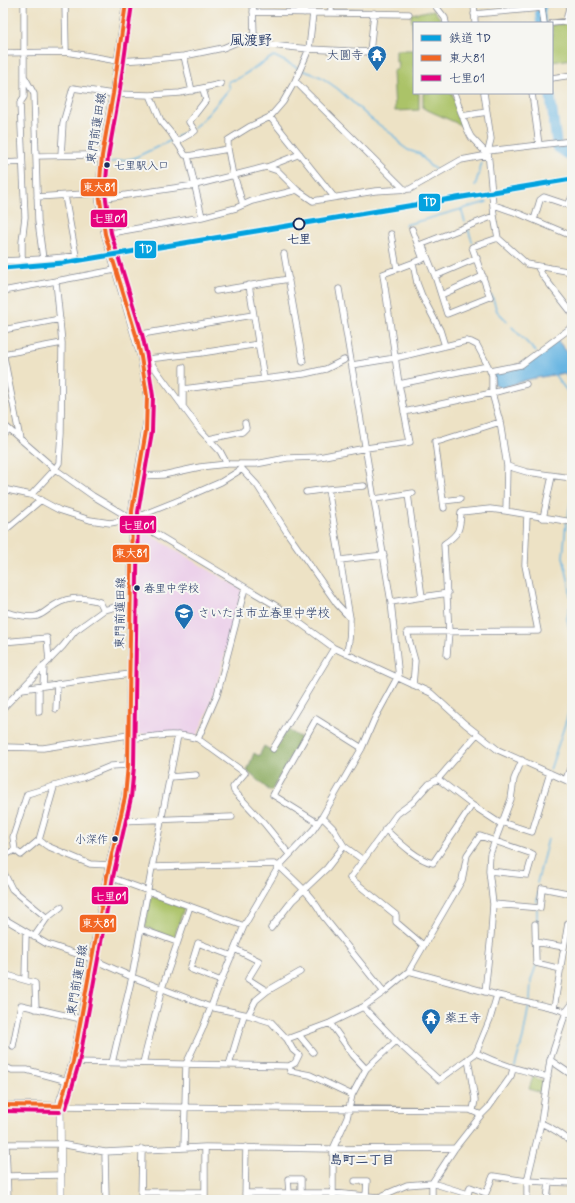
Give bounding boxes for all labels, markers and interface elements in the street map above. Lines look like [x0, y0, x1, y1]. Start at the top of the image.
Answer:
legend [413, 22, 553, 94]
text: 鉄道 TD [449, 31, 491, 47]
district label: 風渡野 [230, 32, 272, 50]
temple icon: 大圓寺 [366, 44, 388, 72]
place label: 大圓寺 [327, 48, 363, 64]
text: 東大81 [449, 51, 485, 67]
text: 七里01 [449, 71, 485, 87]
street label: 東門前蓮田線 [83, 91, 111, 165]
place label: 七里駅入口 [114, 159, 169, 173]
marker: 七里駅入口 [102, 160, 112, 170]
line badge: 東大81 [80, 178, 118, 197]
text: 東大81 [83, 181, 116, 195]
line badge: TD [418, 193, 441, 212]
text: TD [423, 196, 437, 210]
line badge: 七里01 [90, 209, 128, 228]
text: 七里01 [93, 212, 126, 226]
marker: 七里 [292, 217, 306, 231]
place label: 七里 [287, 232, 311, 248]
line badge: TD [134, 240, 157, 259]
text: TD [139, 243, 153, 257]
line badge: 七里01 [119, 515, 157, 534]
text: 七里01 [122, 519, 155, 533]
line badge: 東大81 [112, 544, 150, 563]
text: 東大81 [115, 547, 148, 561]
street label: 東門前蓮田線 [112, 577, 130, 649]
place label: 春里中学校 [144, 582, 199, 596]
marker: 春里中学校 [132, 583, 142, 593]
school or university icon: さいたま市立春里中学校 [173, 602, 195, 630]
place label: さいたま市立春里中学校 [198, 606, 330, 622]
place label: 小深作 [75, 833, 108, 847]
marker: 小深作 [110, 834, 120, 844]
line badge: 七里01 [91, 886, 129, 905]
text: 七里01 [94, 890, 127, 904]
line badge: 東大81 [79, 914, 117, 933]
text: 東大81 [82, 917, 115, 931]
street label: 東門前蓮田線 [64, 943, 92, 1017]
temple icon: 薬王寺 [420, 1007, 442, 1035]
place label: 薬王寺 [445, 1011, 481, 1027]
district label: 島町二丁目 [329, 1152, 395, 1169]

